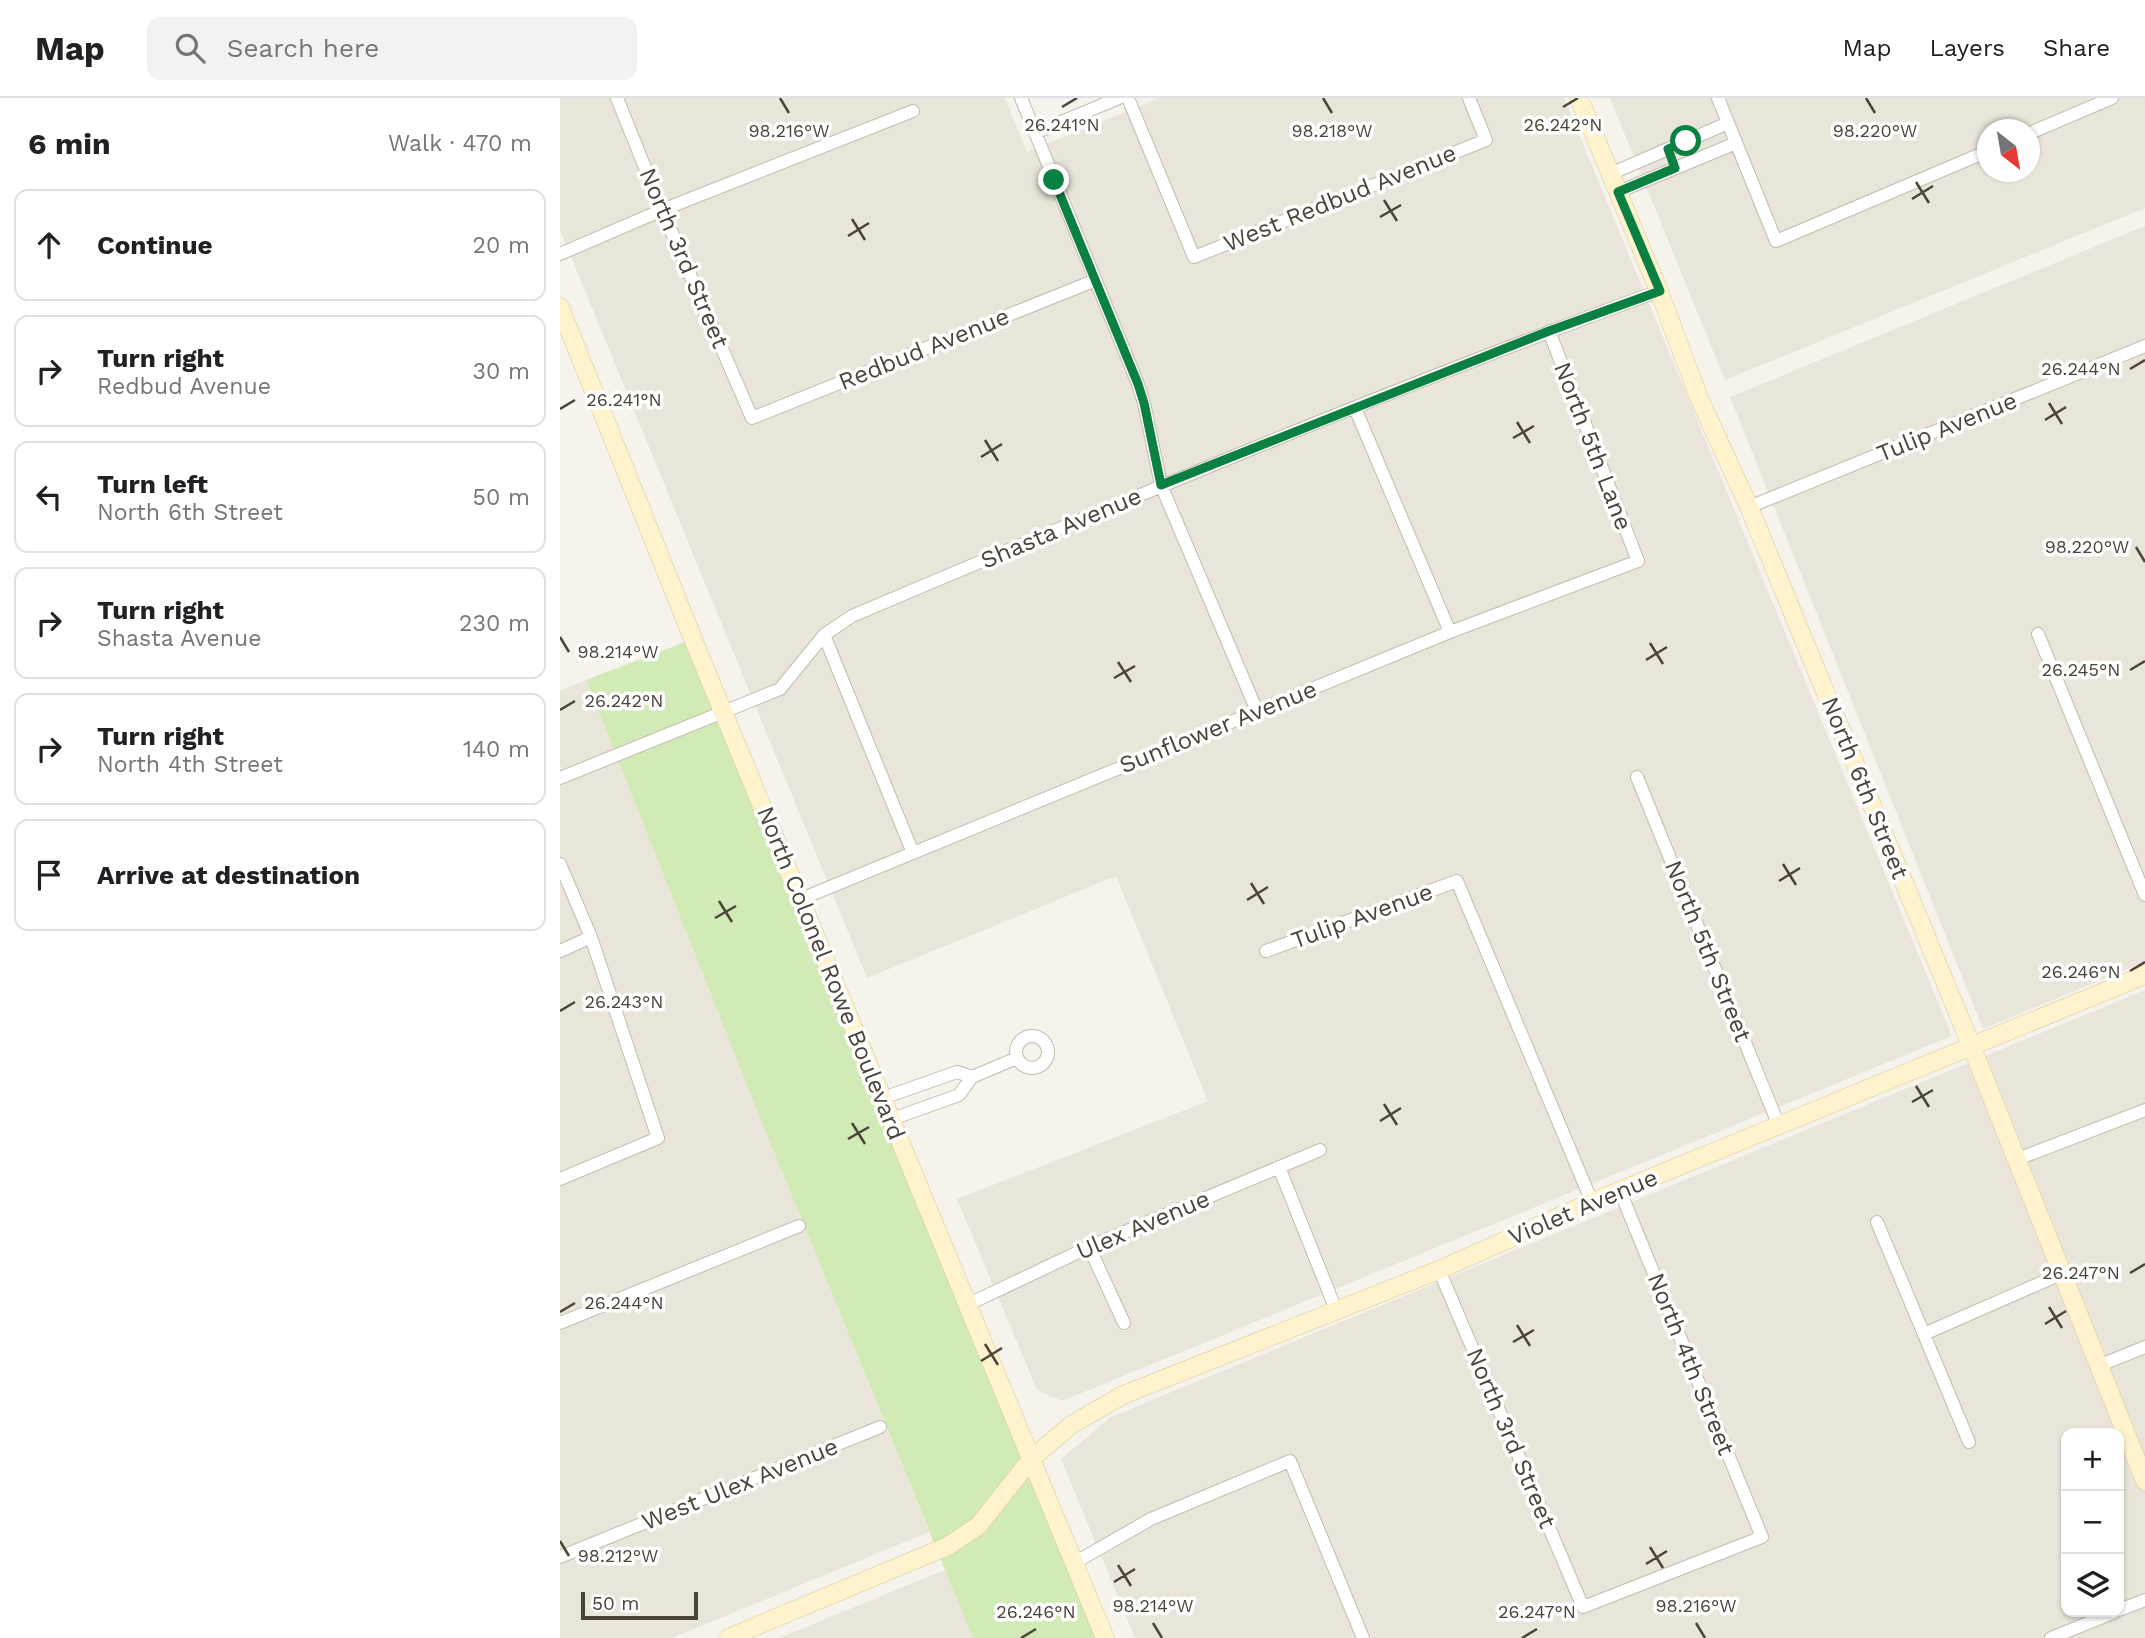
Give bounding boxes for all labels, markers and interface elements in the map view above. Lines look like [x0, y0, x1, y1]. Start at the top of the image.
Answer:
search box [147, 17, 637, 80]
text: Map [35, 29, 105, 68]
icon: search [171, 29, 209, 67]
text: Search here [227, 33, 379, 63]
text: Map [1843, 34, 1891, 62]
text: Layers [1929, 34, 2005, 62]
text: Share [2043, 34, 2110, 62]
text: 26.241°N [1024, 114, 1100, 135]
text: 26.242°N [1523, 114, 1603, 135]
north arrow [1977, 119, 2040, 182]
text: 98.216°W [748, 120, 830, 141]
text: 98.218°W [1291, 120, 1373, 141]
text: 98.220°W [1833, 120, 1917, 141]
route start [1670, 125, 1701, 156]
text: 6 min [28, 126, 111, 161]
text: Walk · 470 m [388, 130, 532, 157]
street label: West Redbud Avenue [1220, 138, 1460, 258]
street label: North 3rd Street [633, 164, 735, 352]
route end [1038, 164, 1069, 195]
icon: ahead [30, 226, 68, 264]
text: Continue [97, 230, 213, 260]
text: 20 m [473, 232, 530, 259]
street label: Redbud Avenue [835, 302, 1013, 396]
text: Turn right [97, 343, 224, 373]
icon: right [30, 352, 68, 390]
text: 30 m [473, 358, 530, 385]
street label: North 5th Lane [1548, 358, 1638, 534]
text: 26.244°N [2041, 358, 2121, 379]
text: Redbud Avenue [97, 373, 271, 400]
street label: Tulip Avenue [1873, 386, 2021, 468]
text: 26.241°N [586, 389, 662, 410]
text: Turn left [97, 469, 208, 499]
icon: left [30, 478, 68, 516]
street label: Shasta Avenue [977, 482, 1145, 574]
text: 50 m [473, 484, 530, 511]
text: North 6th Street [97, 499, 283, 526]
text: 98.220°W [2045, 536, 2129, 557]
text: Turn right [97, 595, 224, 625]
icon: right [30, 604, 68, 642]
text: 230 m [459, 610, 530, 637]
text: Shasta Avenue [97, 625, 262, 652]
text: 98.214°W [577, 641, 659, 662]
text: 26.245°N [2041, 659, 2121, 680]
street label: Sunflower Avenue [1115, 675, 1321, 779]
text: 26.242°N [584, 690, 664, 711]
street label: North 6th Street [1816, 693, 1914, 883]
text: Turn right [97, 721, 224, 751]
icon: right [30, 730, 68, 768]
text: 140 m [463, 736, 530, 763]
text: North 4th Street [97, 751, 283, 778]
street label: North Colonel Rowe Boulevard [751, 802, 911, 1144]
icon: arrive [30, 856, 68, 894]
street label: North 5th Street [1659, 856, 1757, 1046]
text: Arrive at destination [97, 860, 360, 890]
street label: Tulip Avenue [1287, 877, 1437, 955]
text: 26.246°N [2041, 961, 2121, 982]
text: 26.243°N [584, 991, 664, 1012]
street label: Violet Avenue [1504, 1163, 1662, 1251]
street label: Ulex Avenue [1072, 1184, 1214, 1266]
text: 26.247°N [2042, 1262, 2120, 1283]
street label: North 4th Street [1642, 1269, 1740, 1459]
text: 26.244°N [584, 1292, 664, 1313]
street label: North 3rd Street [1460, 1344, 1562, 1532]
map controls [2061, 1428, 2124, 1617]
button: + [2061, 1428, 2124, 1491]
street label: West Ulex Avenue [638, 1432, 842, 1536]
button: − [2061, 1491, 2124, 1554]
text: 98.212°W [578, 1545, 658, 1566]
button: layers [2061, 1554, 2124, 1617]
scale bar [581, 1589, 698, 1621]
text: 50 m [592, 1592, 639, 1615]
text: 98.214°W [1112, 1595, 1194, 1616]
text: 98.216°W [1655, 1595, 1737, 1616]
text: 26.246°N [996, 1601, 1076, 1622]
text: 26.247°N [1498, 1601, 1576, 1622]

